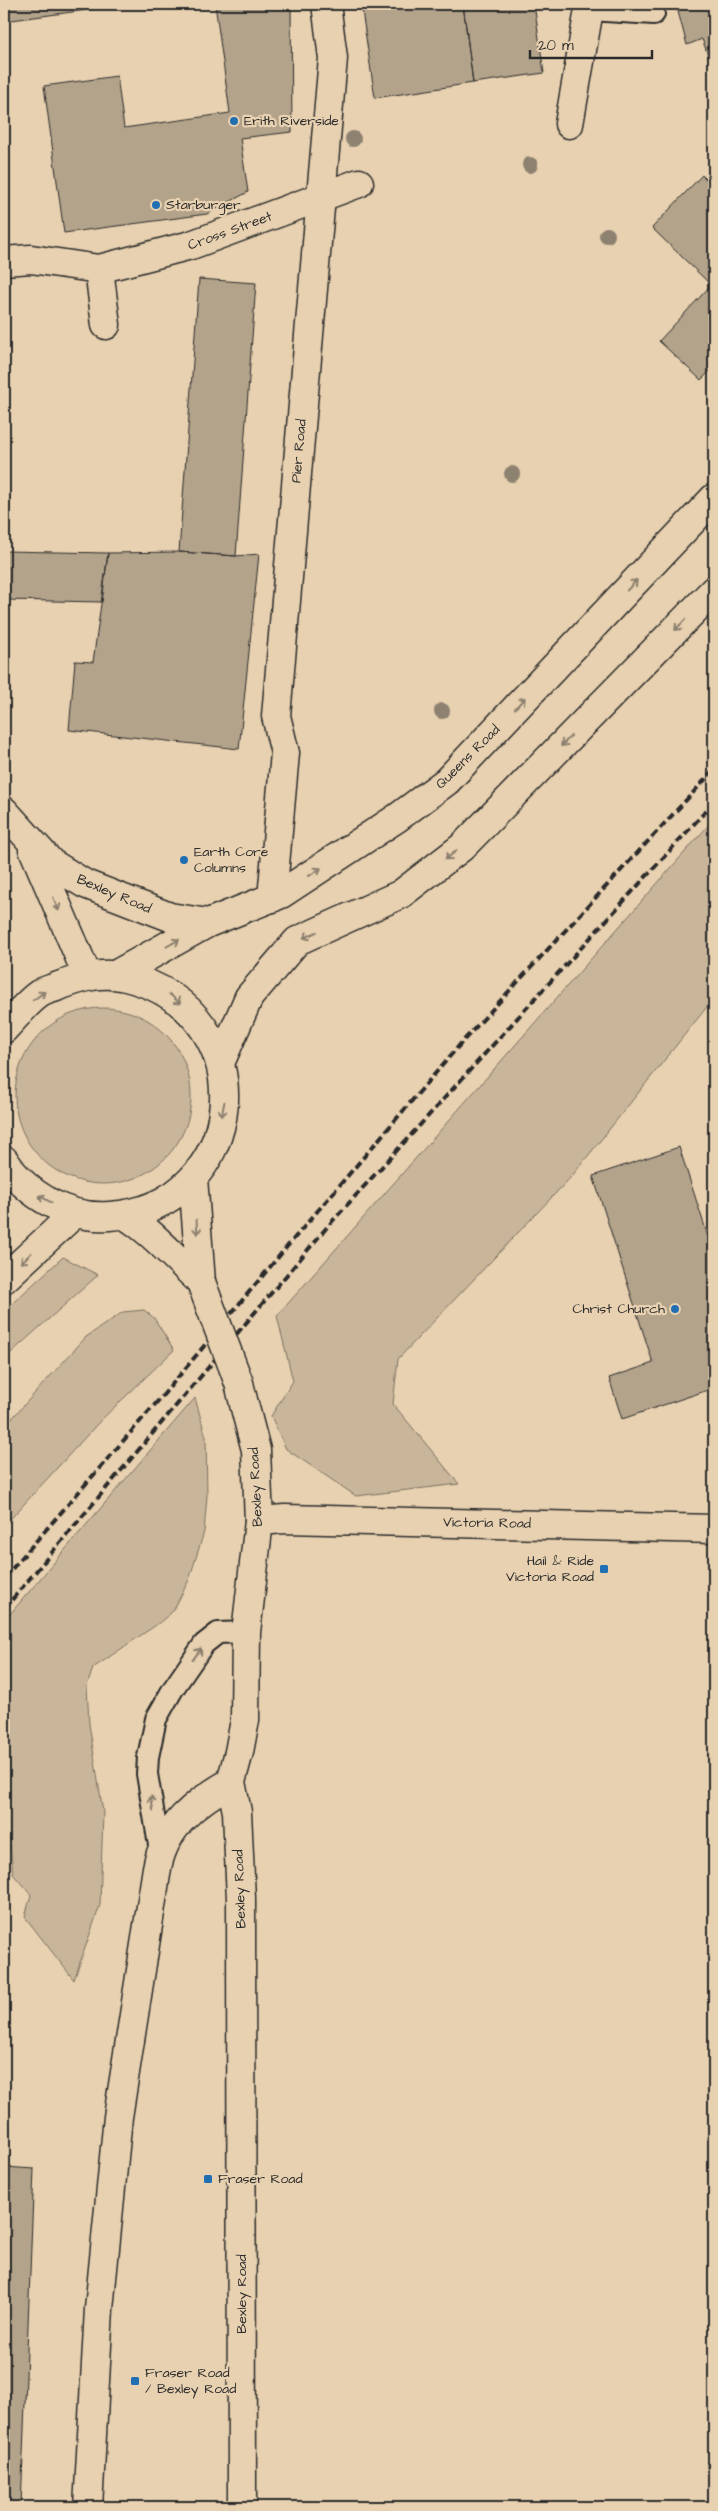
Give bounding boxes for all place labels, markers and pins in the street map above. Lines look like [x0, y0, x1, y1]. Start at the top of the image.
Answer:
place label: Erith Riverside [244, 111, 339, 131]
marker: Erith Riverside [228, 115, 240, 127]
place label: Starburger [166, 195, 241, 215]
marker: Starburger [150, 199, 162, 211]
place label: Earth Core Columns [194, 842, 269, 878]
marker: Earth Core Columns [178, 854, 190, 866]
place label: Christ Church [573, 1299, 665, 1319]
marker: Christ Church [669, 1303, 681, 1315]
place label: Hail & Ride Victoria Road [506, 1551, 594, 1587]
marker: Hail & Ride Victoria Road [598, 1563, 610, 1575]
place label: Fraser Road [218, 2169, 303, 2189]
marker: Fraser Road [202, 2173, 214, 2185]
place label: Fraser Road / Bexley Road [145, 2363, 236, 2399]
marker: Fraser Road / Bexley Road [129, 2375, 141, 2387]

